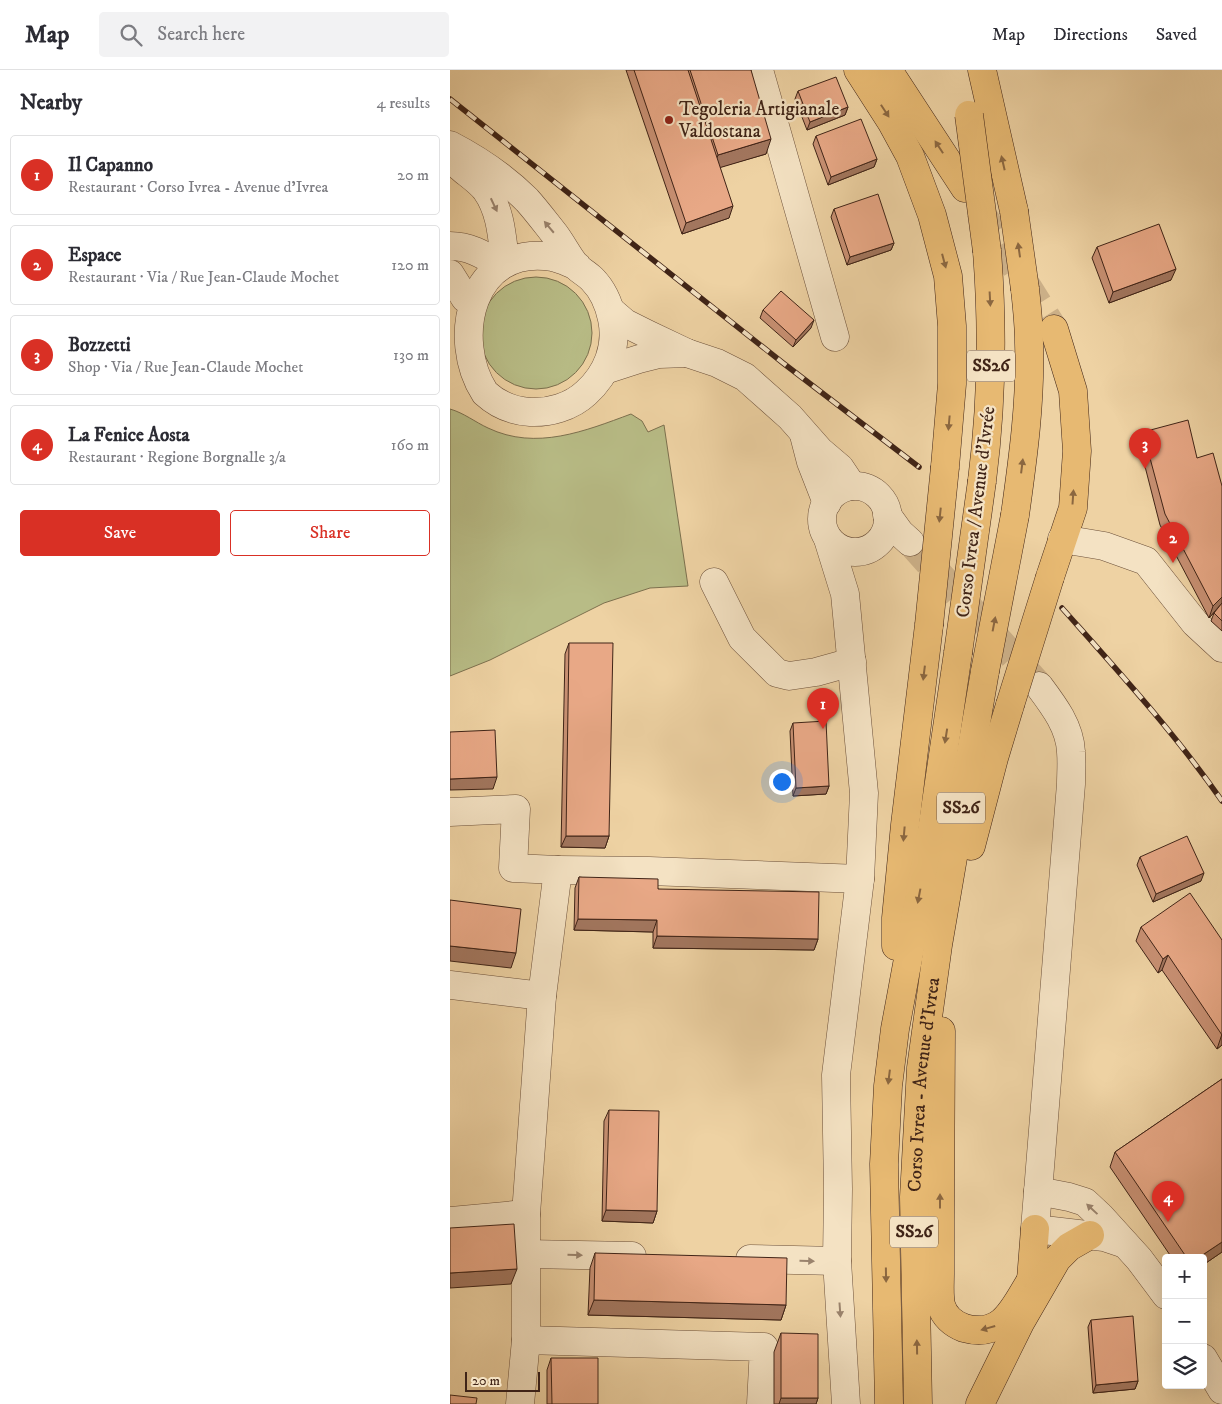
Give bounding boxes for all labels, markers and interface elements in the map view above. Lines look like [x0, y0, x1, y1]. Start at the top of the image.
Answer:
search box [99, 12, 449, 57]
text: Map [25, 20, 69, 50]
icon: search [117, 21, 145, 49]
text: Search here [157, 23, 245, 46]
text: Map [992, 24, 1025, 46]
text: Directions [1053, 24, 1128, 46]
text: Saved [1156, 24, 1197, 46]
text: Nearby [20, 90, 82, 116]
text: 4 results [377, 93, 430, 113]
place label: Tegoleria Artigianale Valdostana [678, 98, 839, 143]
one-way arrow [880, 104, 889, 117]
marker: Tegoleria Artigianale Valdostana [663, 114, 675, 126]
one-way arrow [934, 140, 943, 154]
text: Il Capanno [68, 154, 153, 177]
one-way arrow [999, 156, 1007, 171]
text: 1 [34, 165, 40, 185]
text: 20 m [397, 165, 429, 185]
text: Restaurant · Corso Ivrea - Avenue d'Ivrea [68, 177, 328, 197]
one-way arrow [490, 198, 498, 212]
one-way arrow [543, 220, 554, 233]
one-way arrow [1015, 242, 1023, 258]
text: Espace [68, 244, 121, 267]
one-way arrow [940, 253, 948, 269]
text: 2 [33, 255, 41, 275]
text: 120 m [391, 255, 429, 275]
text: Restaurant · Via / Rue Jean-Claude Mochet [68, 267, 339, 287]
one-way arrow [986, 292, 994, 308]
text: Bozzetti [68, 334, 131, 357]
text: 3 [34, 345, 40, 365]
text: 130 m [393, 345, 429, 365]
road number: SS26 [967, 350, 1015, 382]
text: Shop · Via / Rue Jean-Claude Mochet [68, 357, 303, 377]
street label: Corso Ivrea / Avenue d'Ivrée [952, 405, 1000, 619]
one-way arrow [945, 415, 953, 431]
text: La Fenice Aosta [68, 424, 190, 447]
pin: 3 [1129, 428, 1161, 469]
text: 4 [32, 435, 42, 455]
text: 160 m [391, 435, 429, 455]
text: Restaurant · Regione Borgnalle 3/a [68, 447, 286, 467]
one-way arrow [1018, 458, 1026, 474]
one-way arrow [1070, 489, 1078, 505]
one-way arrow [936, 507, 944, 523]
button: Save [20, 510, 220, 556]
button: Share [230, 510, 430, 556]
pin: 2 [1157, 522, 1189, 563]
one-way arrow [990, 616, 998, 631]
one-way arrow [919, 665, 927, 681]
pin: 1 [807, 688, 839, 729]
one-way arrow [941, 728, 949, 744]
your location [769, 769, 795, 795]
road number: SS26 [937, 792, 985, 824]
one-way arrow [900, 827, 908, 843]
one-way arrow [915, 889, 923, 905]
street label: Corso Ivrea - Avenue d'Ivrea [903, 976, 945, 1192]
one-way arrow [885, 1070, 893, 1086]
pin: 4 [1152, 1181, 1184, 1222]
one-way arrow [936, 1193, 944, 1209]
one-way arrow [1086, 1203, 1098, 1215]
road number: SS26 [890, 1216, 938, 1248]
one-way arrow [567, 1251, 583, 1259]
map controls [1162, 1254, 1207, 1389]
button: + [1162, 1254, 1207, 1299]
one-way arrow [800, 1257, 816, 1265]
one-way arrow [882, 1267, 890, 1283]
button: − [1162, 1299, 1207, 1344]
one-way arrow [837, 1302, 845, 1318]
one-way arrow [981, 1325, 996, 1333]
one-way arrow [912, 1339, 920, 1355]
button: layers [1162, 1344, 1207, 1389]
scale bar [465, 1369, 540, 1392]
text: 20 m [472, 1372, 500, 1390]

